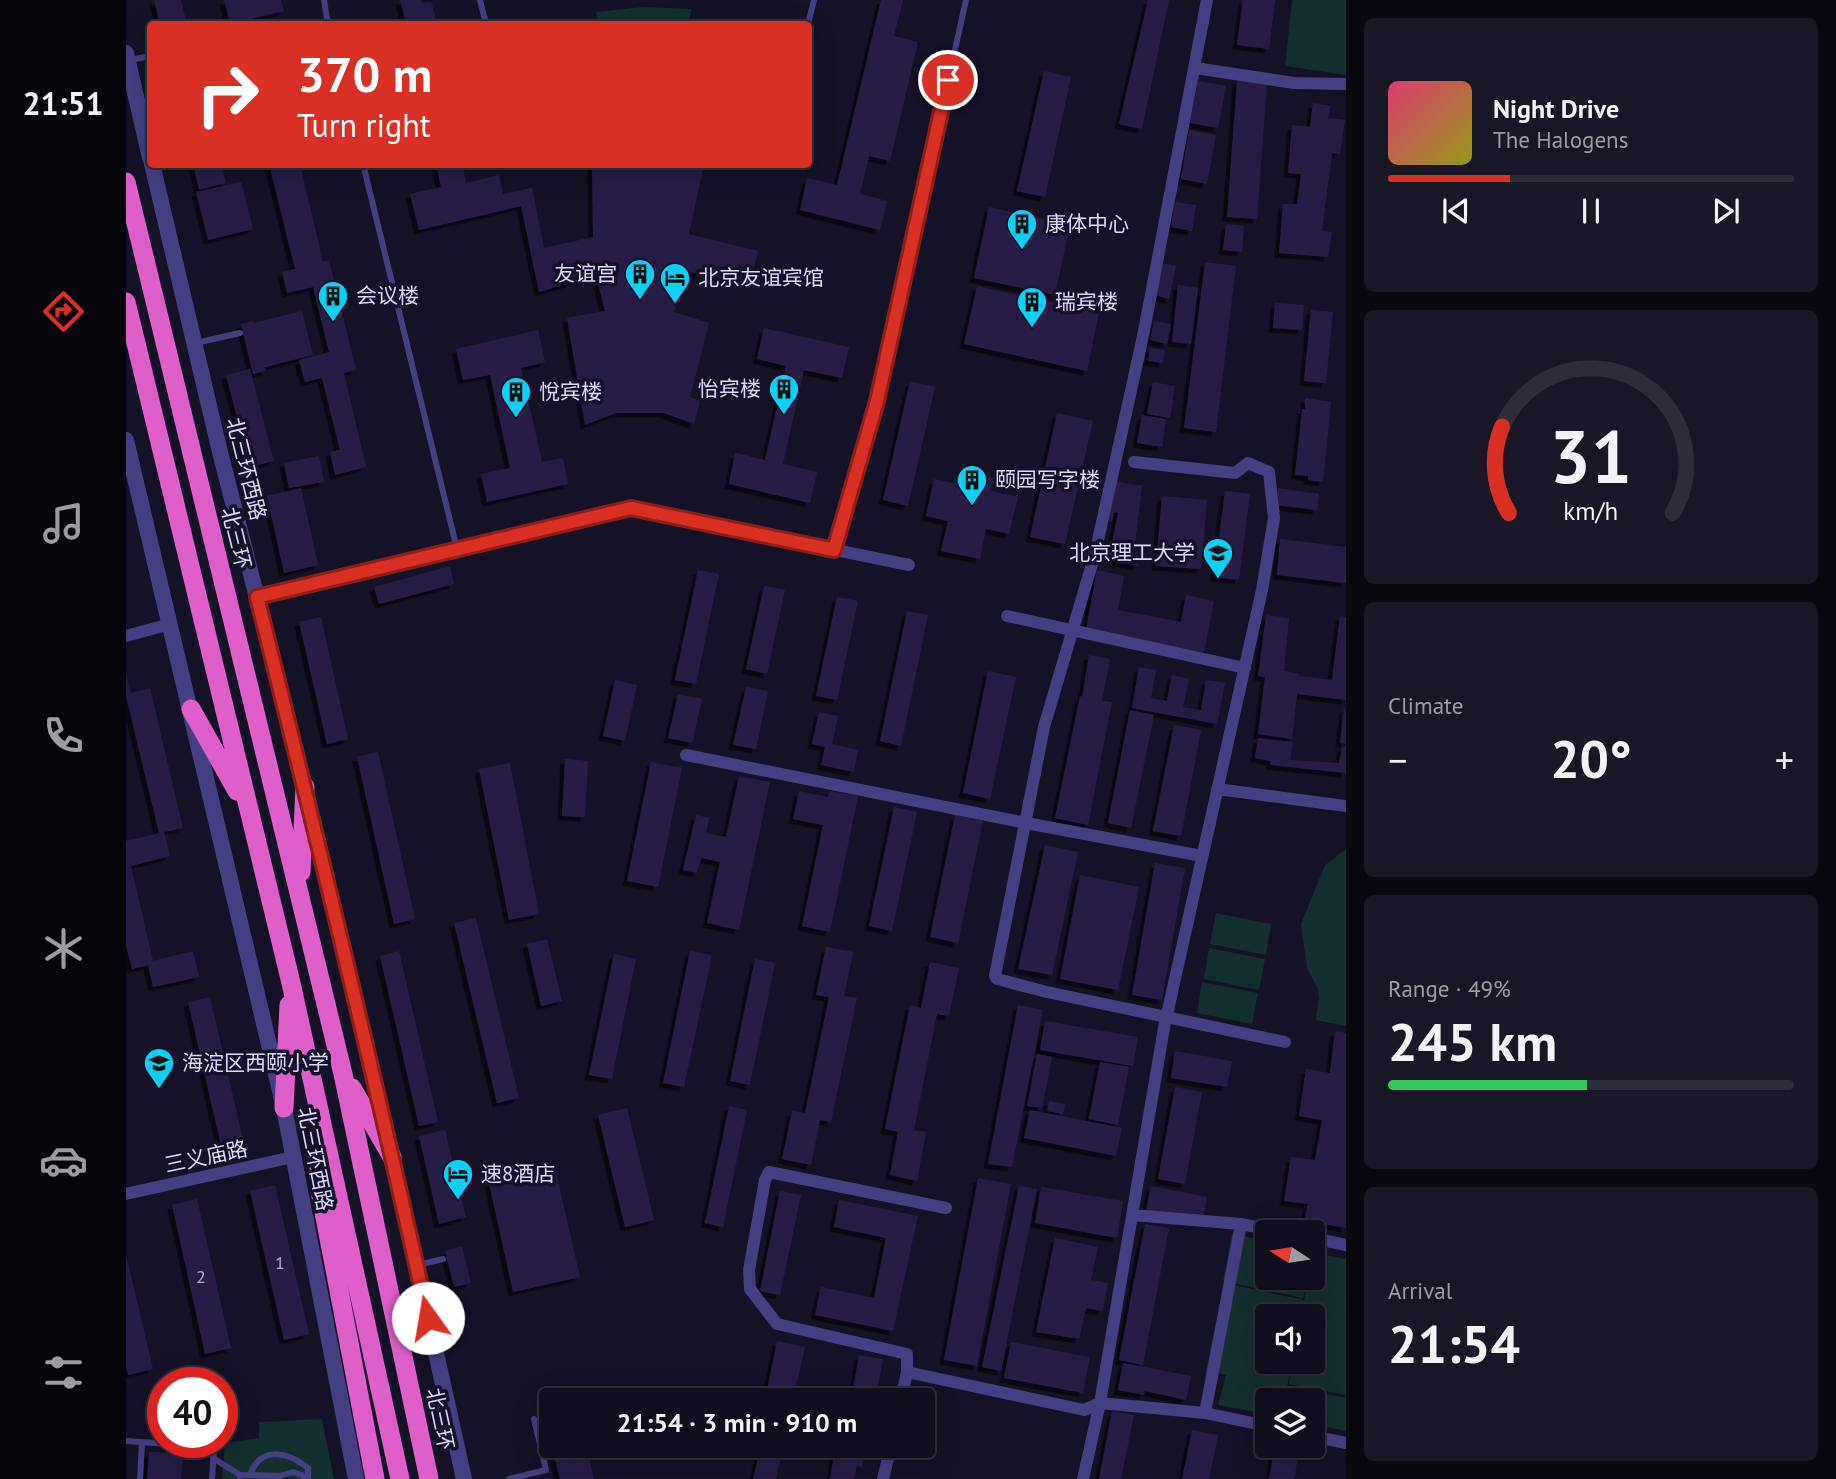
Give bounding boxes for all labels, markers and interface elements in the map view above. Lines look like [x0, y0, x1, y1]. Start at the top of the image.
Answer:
text: 370 m [297, 42, 432, 106]
icon: right [182, 49, 273, 140]
pin [918, 50, 978, 110]
icon: arrive [929, 61, 967, 99]
text: 21:51 [22, 82, 104, 124]
text: Night Drive [1493, 92, 1619, 125]
text: Turn right [297, 104, 431, 146]
text: The Halogens [1493, 125, 1628, 154]
icon: previous [1437, 192, 1475, 230]
icon: pause [1572, 192, 1610, 230]
icon: next [1707, 192, 1745, 230]
building icon: 康体中心 [1005, 207, 1039, 251]
place label: 康体中心 [1045, 210, 1129, 237]
building icon: 友谊宫 [623, 257, 657, 301]
place label: 友谊宫 [554, 260, 617, 287]
hotel icon: 北京友谊宾馆 [658, 261, 692, 305]
place label: 北京友谊宾馆 [698, 264, 824, 291]
building icon: 会议楼 [316, 279, 350, 323]
place label: 会议楼 [356, 282, 419, 309]
building icon: 瑞宾楼 [1015, 285, 1049, 329]
icon: directions [39, 287, 88, 336]
place label: 瑞宾楼 [1055, 288, 1118, 315]
building icon: 怡宾楼 [767, 372, 801, 416]
building icon: 悅宾楼 [499, 375, 533, 419]
place label: 怡宾楼 [698, 375, 761, 402]
place label: 悅宾楼 [539, 378, 602, 405]
text: 31 [1550, 410, 1632, 504]
street label: 北三环西路 [221, 415, 272, 523]
building icon: 颐园写字楼 [955, 463, 989, 507]
place label: 颐园写字楼 [995, 466, 1100, 493]
text: km/h [1564, 495, 1618, 527]
icon: music [39, 499, 88, 548]
street label: 北三环 [216, 504, 257, 572]
school or university icon: 北京理工大学 [1201, 536, 1235, 580]
place label: 北京理工大学 [1069, 539, 1195, 566]
text: Climate [1388, 691, 1463, 720]
icon: phone [39, 711, 88, 760]
text: 20° [1550, 725, 1632, 792]
text: − [1388, 735, 1407, 784]
text: + [1775, 735, 1794, 784]
icon: climate [39, 924, 88, 973]
text: Range · 49% [1388, 974, 1511, 1003]
text: 245 km [1388, 1008, 1557, 1075]
school or university icon: 海淀区西颐小学 [142, 1046, 176, 1090]
place label: 海淀区西颐小学 [182, 1049, 329, 1076]
street label: 北三环西路 [292, 1105, 339, 1213]
street label: 三义庙路 [162, 1135, 250, 1178]
icon: car [39, 1136, 88, 1185]
hotel icon: 速8酒店 [441, 1157, 475, 1201]
place label: 速8酒店 [481, 1160, 555, 1187]
north arrow [1255, 1220, 1325, 1290]
map controls [1255, 1220, 1325, 1458]
house number: 1 [275, 1251, 285, 1274]
house number: 2 [196, 1265, 206, 1288]
text: Arrival [1388, 1276, 1452, 1305]
position arrow [391, 1281, 465, 1355]
button: sound [1255, 1304, 1325, 1374]
text: 21:54 [1388, 1310, 1520, 1377]
icon: filters [39, 1348, 88, 1397]
speed limit sign: 40 [147, 1367, 238, 1458]
street label: 北三环 [421, 1385, 460, 1453]
button: layers [1255, 1388, 1325, 1458]
text: 21:54 · 3 min · 910 m [617, 1406, 857, 1439]

